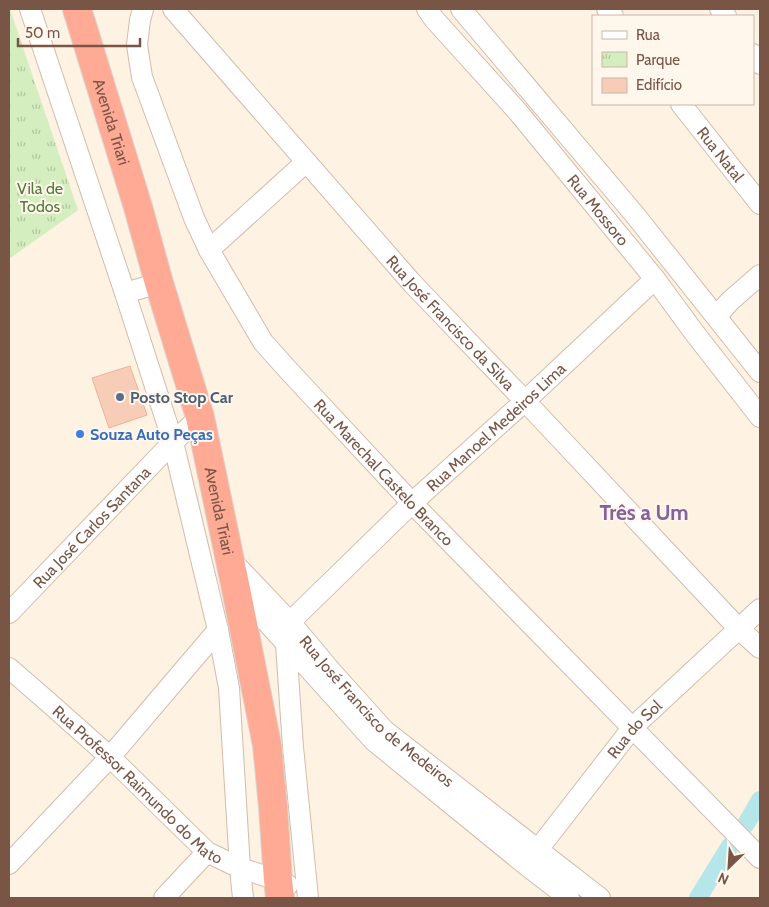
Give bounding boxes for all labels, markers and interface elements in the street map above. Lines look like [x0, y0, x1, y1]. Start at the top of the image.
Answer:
scale bar [18, 15, 140, 47]
legend [592, 15, 754, 105]
text: 50 m [25, 24, 60, 42]
text: Rua [636, 26, 661, 44]
text: Parque [636, 51, 680, 69]
street label: Avenida Triari [89, 76, 134, 167]
text: Edifício [636, 76, 682, 94]
street label: Rua Natal [693, 123, 748, 186]
street label: Rua Mossoro [563, 171, 633, 250]
park label: Vila de Todos [17, 179, 63, 216]
street label: Rua José Francisco da Silva [382, 252, 519, 395]
street label: Rua Manoel Medeiros Lima [423, 359, 570, 495]
place label: Posto Stop Car [130, 388, 234, 407]
marker: Posto Stop Car [114, 391, 126, 403]
street label: Rua Marechal Castelo Branco [310, 395, 458, 550]
place label: Souza Auto Peças [90, 425, 213, 444]
marker: Souza Auto Peças [74, 428, 86, 440]
street label: Rua José Carlos Santana [29, 462, 155, 592]
street label: Avenida Triari [201, 465, 238, 557]
district label: Três a Um [599, 500, 689, 525]
street label: Rua José Francisco de Medeiros [296, 632, 458, 791]
street label: Rua do Sol [603, 696, 666, 762]
street label: Rua Professor Raimundo do Mato [49, 702, 226, 868]
north arrow [704, 842, 754, 892]
text: N [715, 869, 732, 889]

